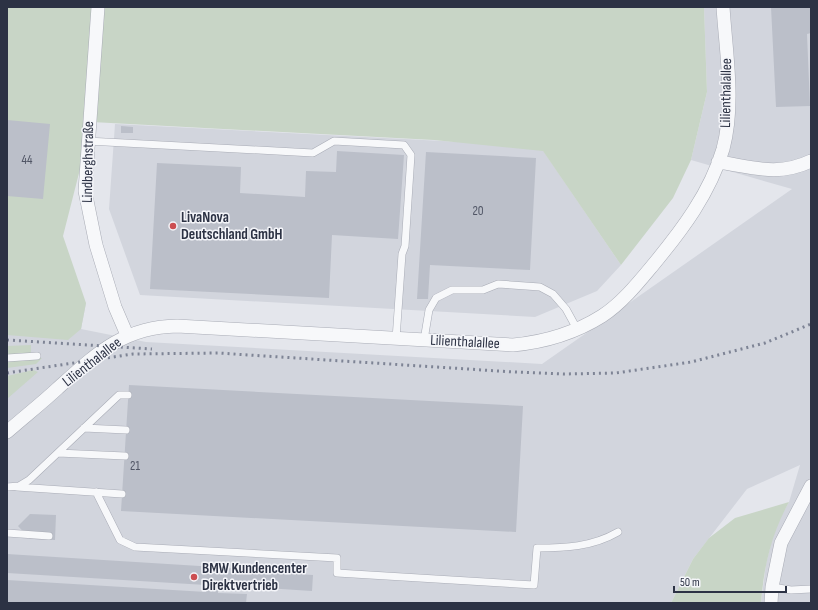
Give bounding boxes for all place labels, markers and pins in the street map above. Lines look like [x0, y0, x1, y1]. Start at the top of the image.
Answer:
place label: LivaNova Deutschland GmbH [181, 208, 283, 244]
marker: LivaNova Deutschland GmbH [168, 221, 178, 231]
place label: BMW Kundencenter Direktvertrieb [202, 559, 307, 595]
marker: BMW Kundencenter Direktvertrieb [189, 572, 199, 582]

